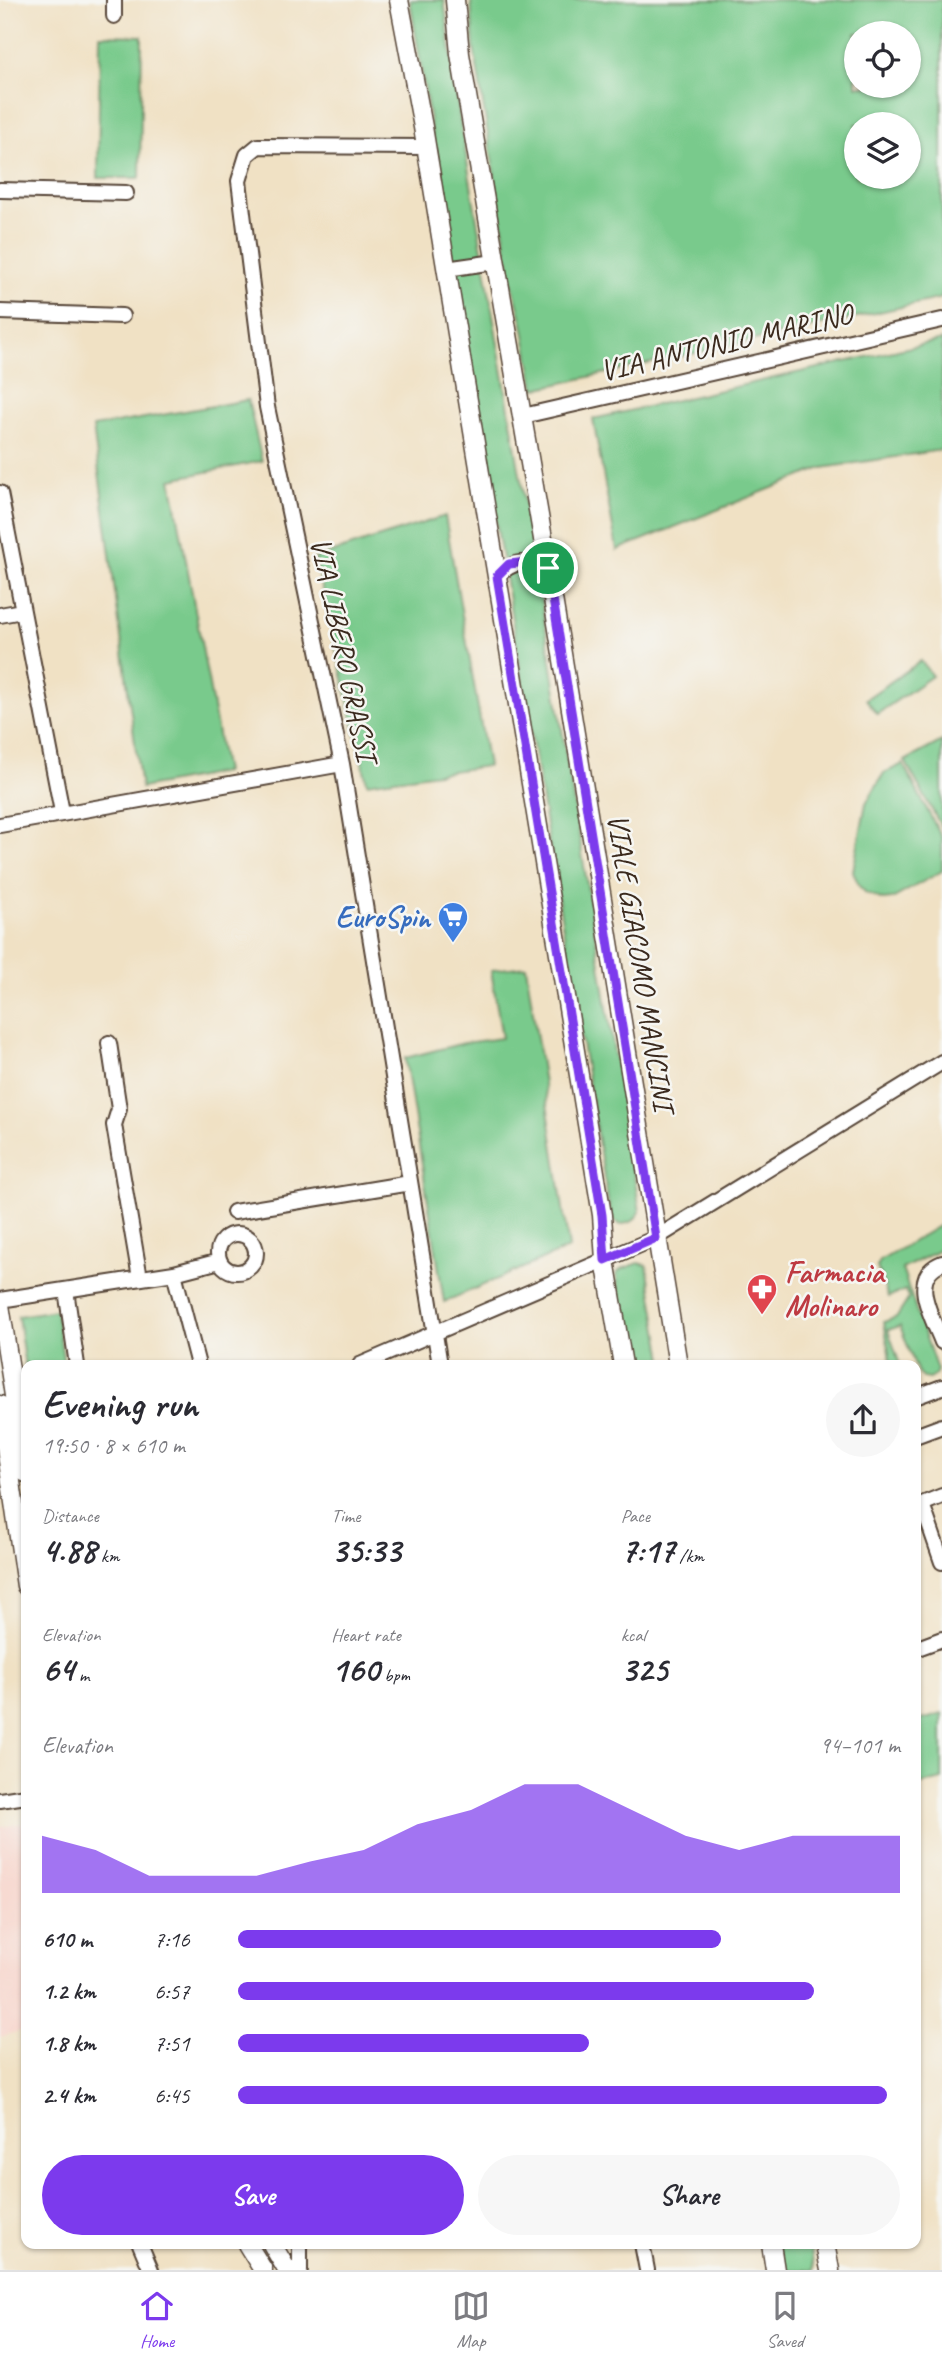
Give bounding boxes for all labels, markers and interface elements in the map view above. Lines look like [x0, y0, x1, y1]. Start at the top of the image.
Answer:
map controls [844, 21, 921, 189]
button: locate [844, 21, 921, 98]
button: layers [844, 112, 921, 189]
street label: VIA ANTONIO MARINO [596, 294, 859, 389]
street label: VIA LIBERO GRASSI [302, 534, 388, 771]
pin [518, 538, 578, 598]
icon: arrive [529, 549, 567, 587]
street label: VIALE GIACOMO MANCINI [599, 811, 684, 1120]
place label: EuroSpin [335, 898, 432, 936]
supermarket icon: EuroSpin [436, 900, 470, 944]
place label: Farmacia Molinaro [785, 1253, 886, 1325]
pharmacy icon: Farmacia Molinaro [745, 1272, 779, 1316]
text: Evening run [42, 1381, 198, 1428]
button: share [826, 1383, 900, 1457]
text: 19:50 · 8 × 610 m [42, 1431, 185, 1460]
text: Distance [42, 1504, 99, 1528]
text: Time [331, 1504, 360, 1528]
text: Pace [621, 1504, 650, 1528]
text: 4.88 [42, 1528, 96, 1573]
text: 35:33 [331, 1528, 401, 1573]
text: 7:17 [621, 1528, 675, 1573]
text: km [96, 1544, 119, 1568]
text: /km [675, 1544, 704, 1568]
text: Elevation [42, 1623, 100, 1647]
text: Heart rate [331, 1623, 401, 1647]
text: kcal [621, 1623, 646, 1647]
text: 64 [42, 1647, 74, 1692]
text: 160 [331, 1647, 379, 1692]
text: 325 [621, 1647, 667, 1692]
text: m [74, 1663, 90, 1687]
text: bpm [379, 1663, 410, 1687]
text: Elevation [42, 1731, 113, 1760]
text: 94–101 m [820, 1731, 900, 1760]
text: 610 m [42, 1925, 92, 1954]
text: 7:16 [154, 1925, 190, 1954]
text: 1.2 km [42, 1977, 96, 2006]
text: 6:57 [154, 1977, 190, 2006]
text: 1.8 km [42, 2029, 96, 2058]
text: 7:51 [154, 2029, 190, 2058]
text: 2.4 km [42, 2081, 96, 2110]
text: 6:45 [154, 2081, 190, 2110]
button: Save [42, 2155, 464, 2235]
button: Share [478, 2155, 900, 2235]
tab: Home [138, 2287, 176, 2353]
tab: Map [452, 2287, 490, 2353]
tab: Saved [766, 2287, 804, 2353]

